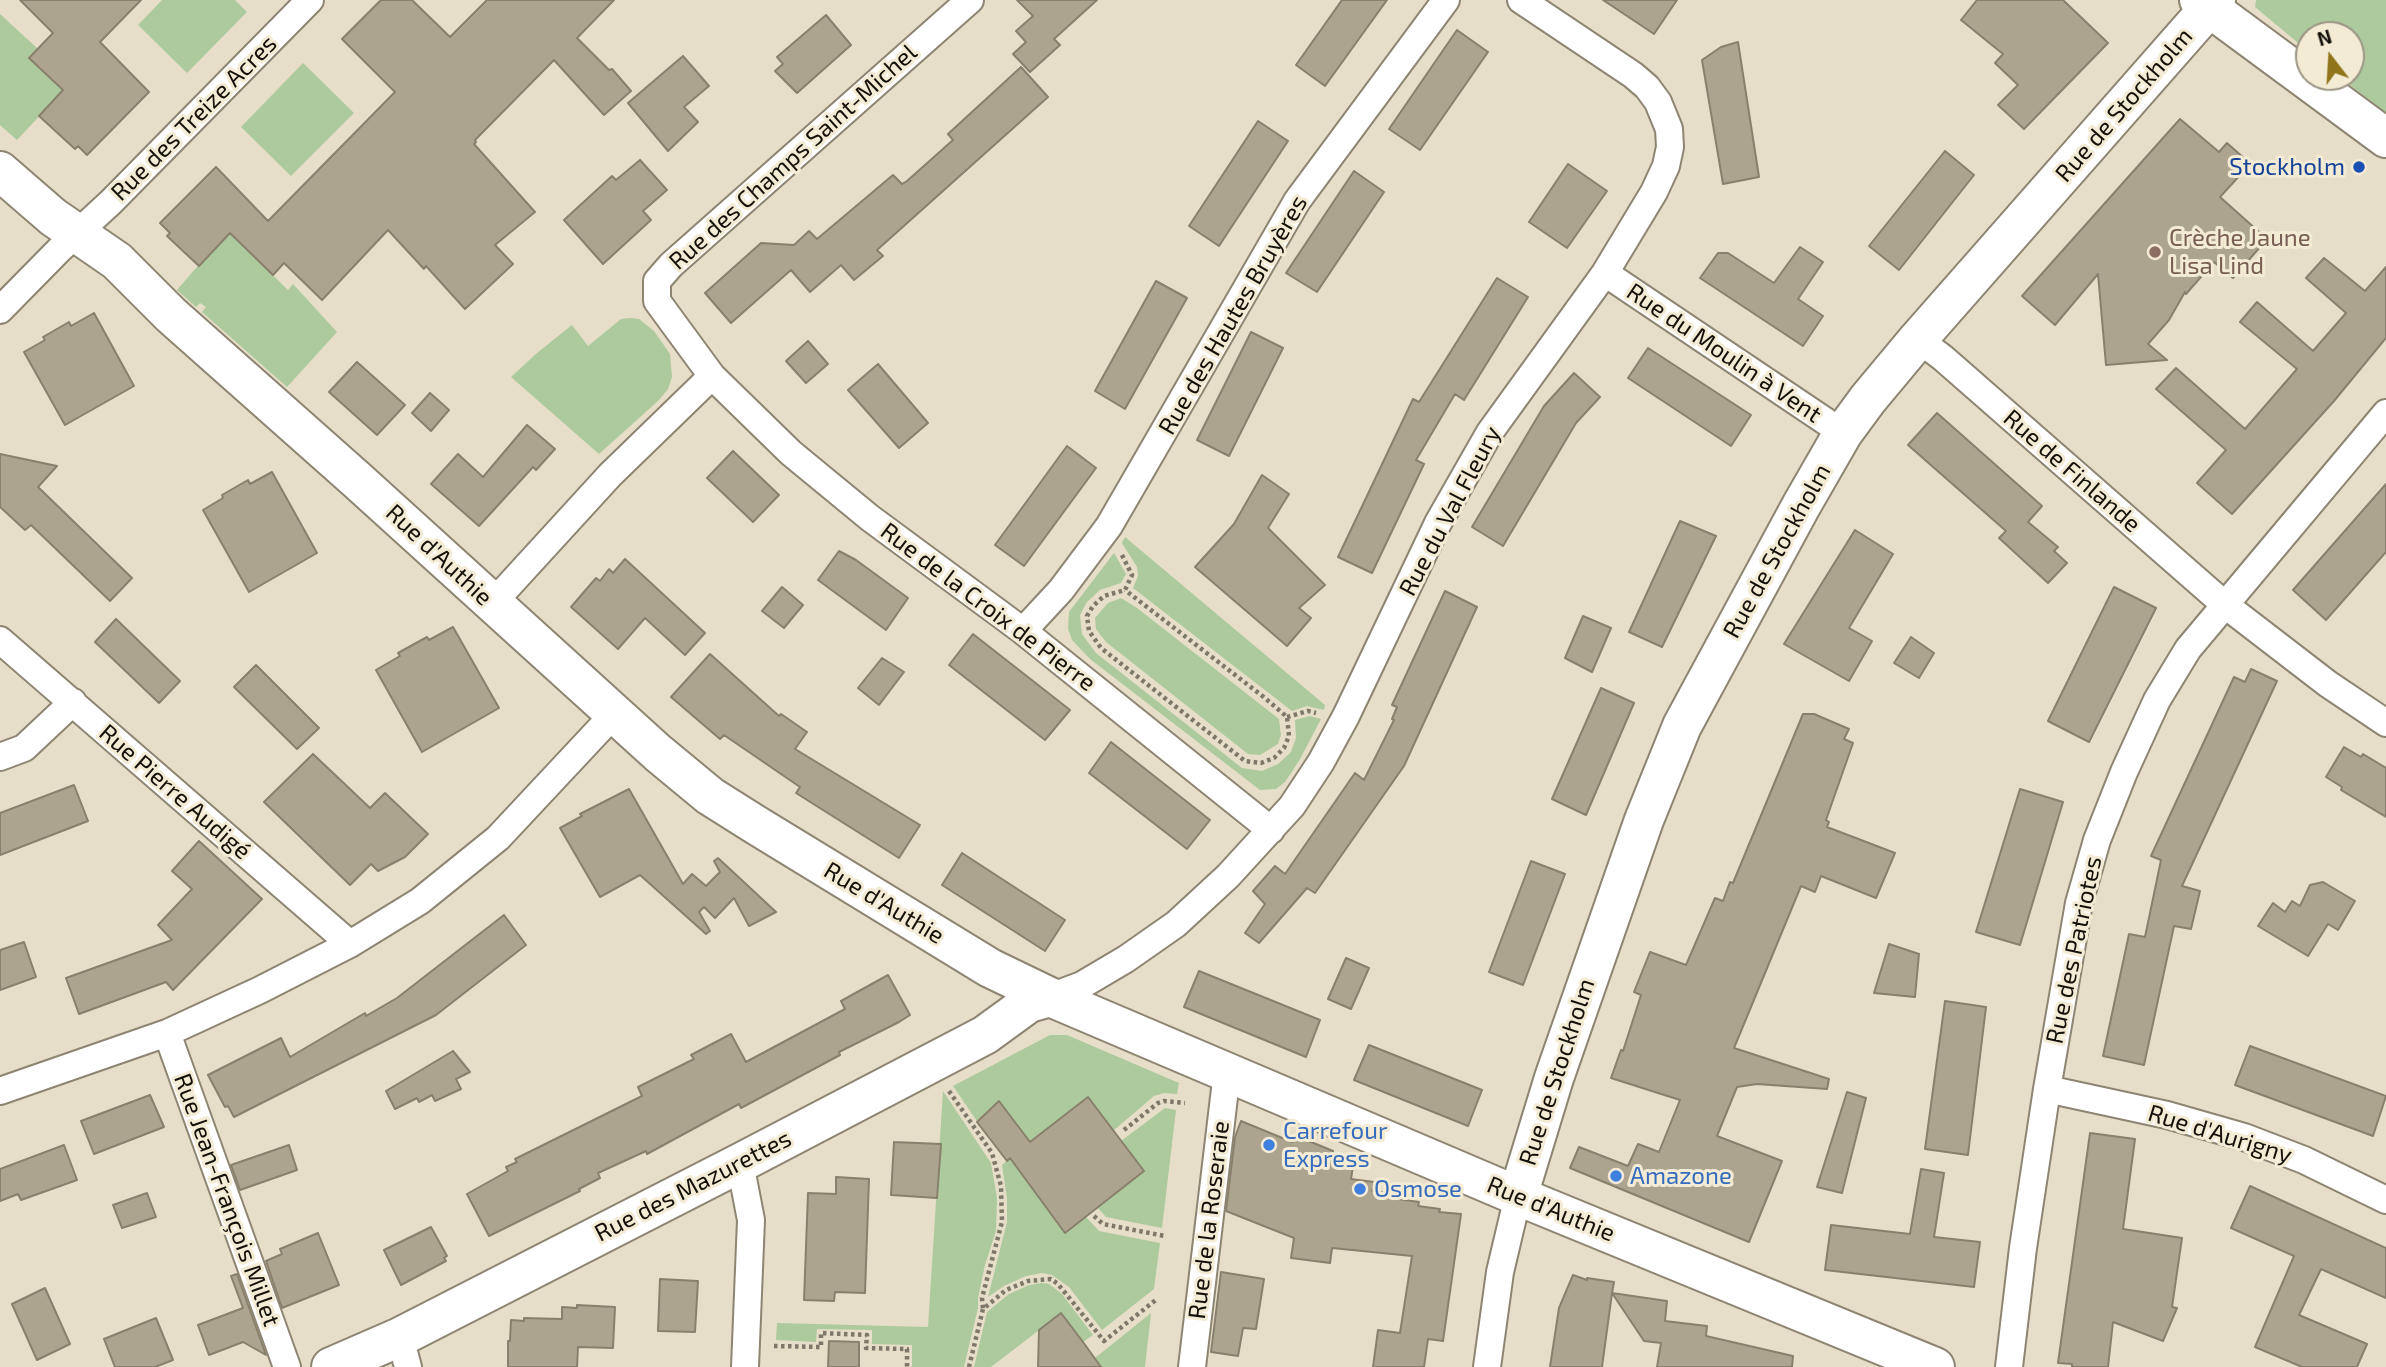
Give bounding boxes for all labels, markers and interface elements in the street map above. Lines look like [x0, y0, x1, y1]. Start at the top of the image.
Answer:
north arrow [2295, 21, 2365, 91]
street label: Rue de Stockholm [2049, 22, 2199, 188]
text: N [2314, 24, 2334, 50]
street label: Rue des Treize Acres [105, 29, 283, 207]
street label: Rue des Champs Saint-Michel [663, 38, 923, 276]
place label: Stockholm [2229, 153, 2345, 181]
marker: Stockholm [2351, 159, 2367, 175]
street label: Rue des Hautes Bruyères [1153, 190, 1313, 440]
place label: Crèche Jaune Lisa Lind [2169, 224, 2311, 280]
marker: Crèche Jaune Lisa Lind [2147, 244, 2163, 260]
street label: Rue du Moulin à Vent [1621, 277, 1827, 429]
street label: Rue de Finlande [1997, 404, 2147, 538]
street label: Rue du Val Fleury [1393, 421, 1507, 601]
street label: Rue de Stockholm [1717, 459, 1837, 643]
street label: Rue d'Authie [380, 498, 498, 612]
street label: Rue de la Croix de Pierre [875, 517, 1101, 697]
street label: Rue Pierre Audigé [93, 718, 257, 866]
street label: Rue des Patriotes [2040, 854, 2108, 1046]
street label: Rue d'Authie [819, 856, 949, 950]
street label: Rue de Stockholm [1513, 975, 1601, 1169]
street label: Rue Jean-François Millet [168, 1070, 286, 1330]
street label: Rue d'Aurigny [2145, 1098, 2295, 1170]
place label: Carrefour Express [1283, 1117, 1388, 1173]
street label: Rue de la Roseraie [1183, 1119, 1235, 1321]
street label: Rue des Mazurettes [590, 1124, 796, 1248]
marker: Carrefour Express [1261, 1137, 1277, 1153]
place label: Amazone [1630, 1162, 1732, 1190]
marker: Amazone [1608, 1168, 1624, 1184]
street label: Rue d'Authie [1483, 1170, 1619, 1248]
place label: Osmose [1374, 1175, 1462, 1203]
marker: Osmose [1352, 1181, 1368, 1197]

